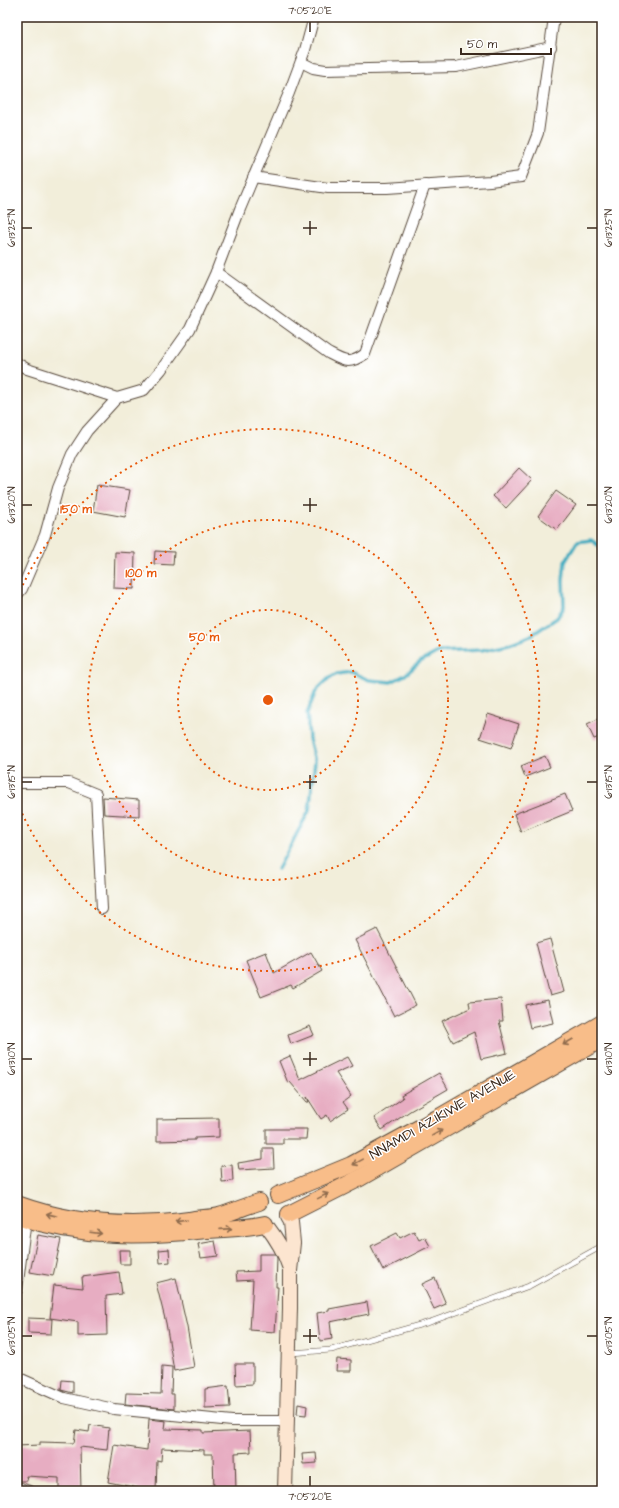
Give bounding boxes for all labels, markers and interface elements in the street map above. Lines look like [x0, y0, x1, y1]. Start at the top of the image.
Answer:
text: 7°05'20"E [288, 4, 332, 18]
scale bar [461, 30, 551, 56]
text: 50 m [467, 36, 498, 53]
text: 6°13'25"N [5, 209, 19, 247]
text: 6°13'25"N [602, 209, 616, 247]
text: 6°13'20"N [5, 486, 19, 524]
text: 6°13'20"N [602, 486, 616, 524]
text: 150 m [60, 501, 93, 518]
text: 100 m [126, 565, 157, 582]
text: 50 m [189, 629, 220, 646]
centre of rings [261, 693, 275, 707]
text: 6°13'15"N [5, 765, 19, 799]
text: 6°13'15"N [602, 765, 616, 799]
one-way arrow [562, 1038, 574, 1046]
text: 6°13'10"N [5, 1043, 19, 1075]
text: 6°13'10"N [602, 1043, 616, 1075]
street label: NNAMDI AZIKIWE AVENUE [366, 1064, 520, 1165]
one-way arrow [431, 1129, 443, 1137]
one-way arrow [352, 1158, 364, 1166]
one-way arrow [317, 1192, 329, 1199]
one-way arrow [46, 1210, 59, 1218]
one-way arrow [175, 1217, 188, 1225]
one-way arrow [219, 1226, 232, 1233]
one-way arrow [89, 1229, 102, 1237]
text: 6°13'05"N [5, 1317, 19, 1355]
text: 6°13'05"N [602, 1317, 616, 1355]
text: 7°05'20"E [288, 1490, 332, 1504]

